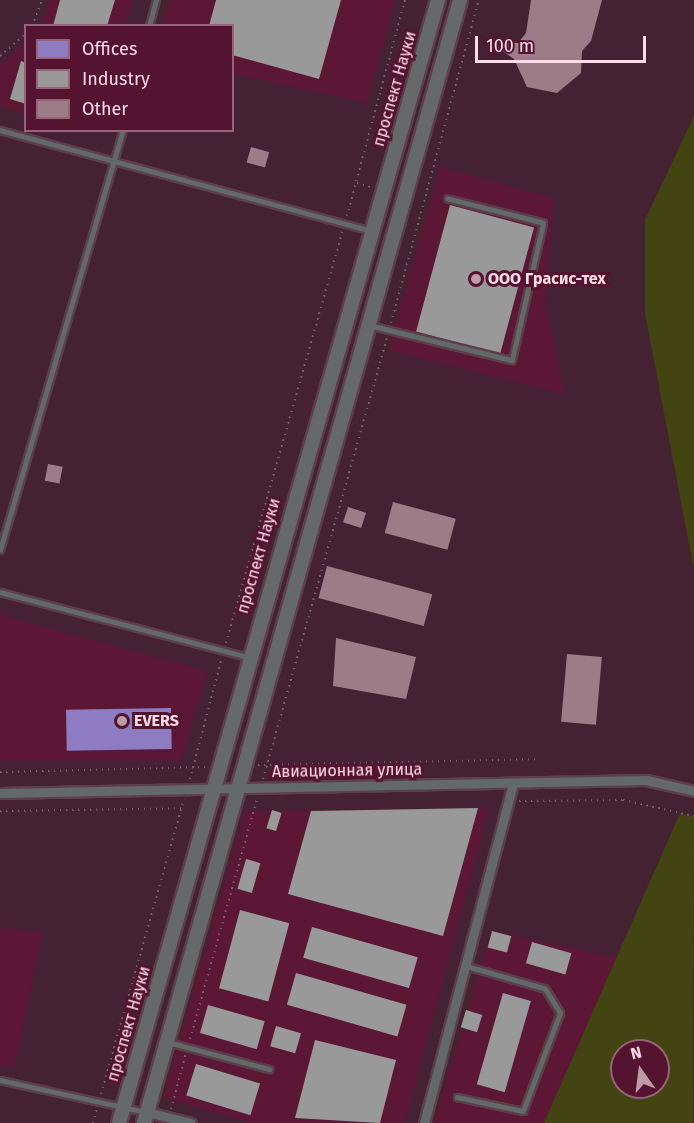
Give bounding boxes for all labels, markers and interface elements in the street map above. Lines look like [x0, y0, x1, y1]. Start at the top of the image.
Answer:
legend [24, 24, 234, 132]
scale bar [478, 24, 649, 62]
street label: проспект Науки [369, 29, 421, 149]
text: 100 m [486, 35, 534, 57]
text: Offices [82, 38, 137, 60]
text: Industry [82, 68, 150, 90]
text: Other [82, 98, 128, 120]
place label: ООО Грасис-тех [488, 269, 606, 289]
marker: ООО Грасис-тех [469, 272, 483, 286]
street label: проспект Науки [233, 496, 285, 616]
place label: EVERS [134, 711, 179, 731]
marker: EVERS [115, 714, 129, 728]
street label: Авиационная улица [272, 760, 422, 782]
street label: проспект Науки [103, 964, 155, 1084]
north arrow [610, 1039, 670, 1099]
text: N [629, 1042, 643, 1063]

